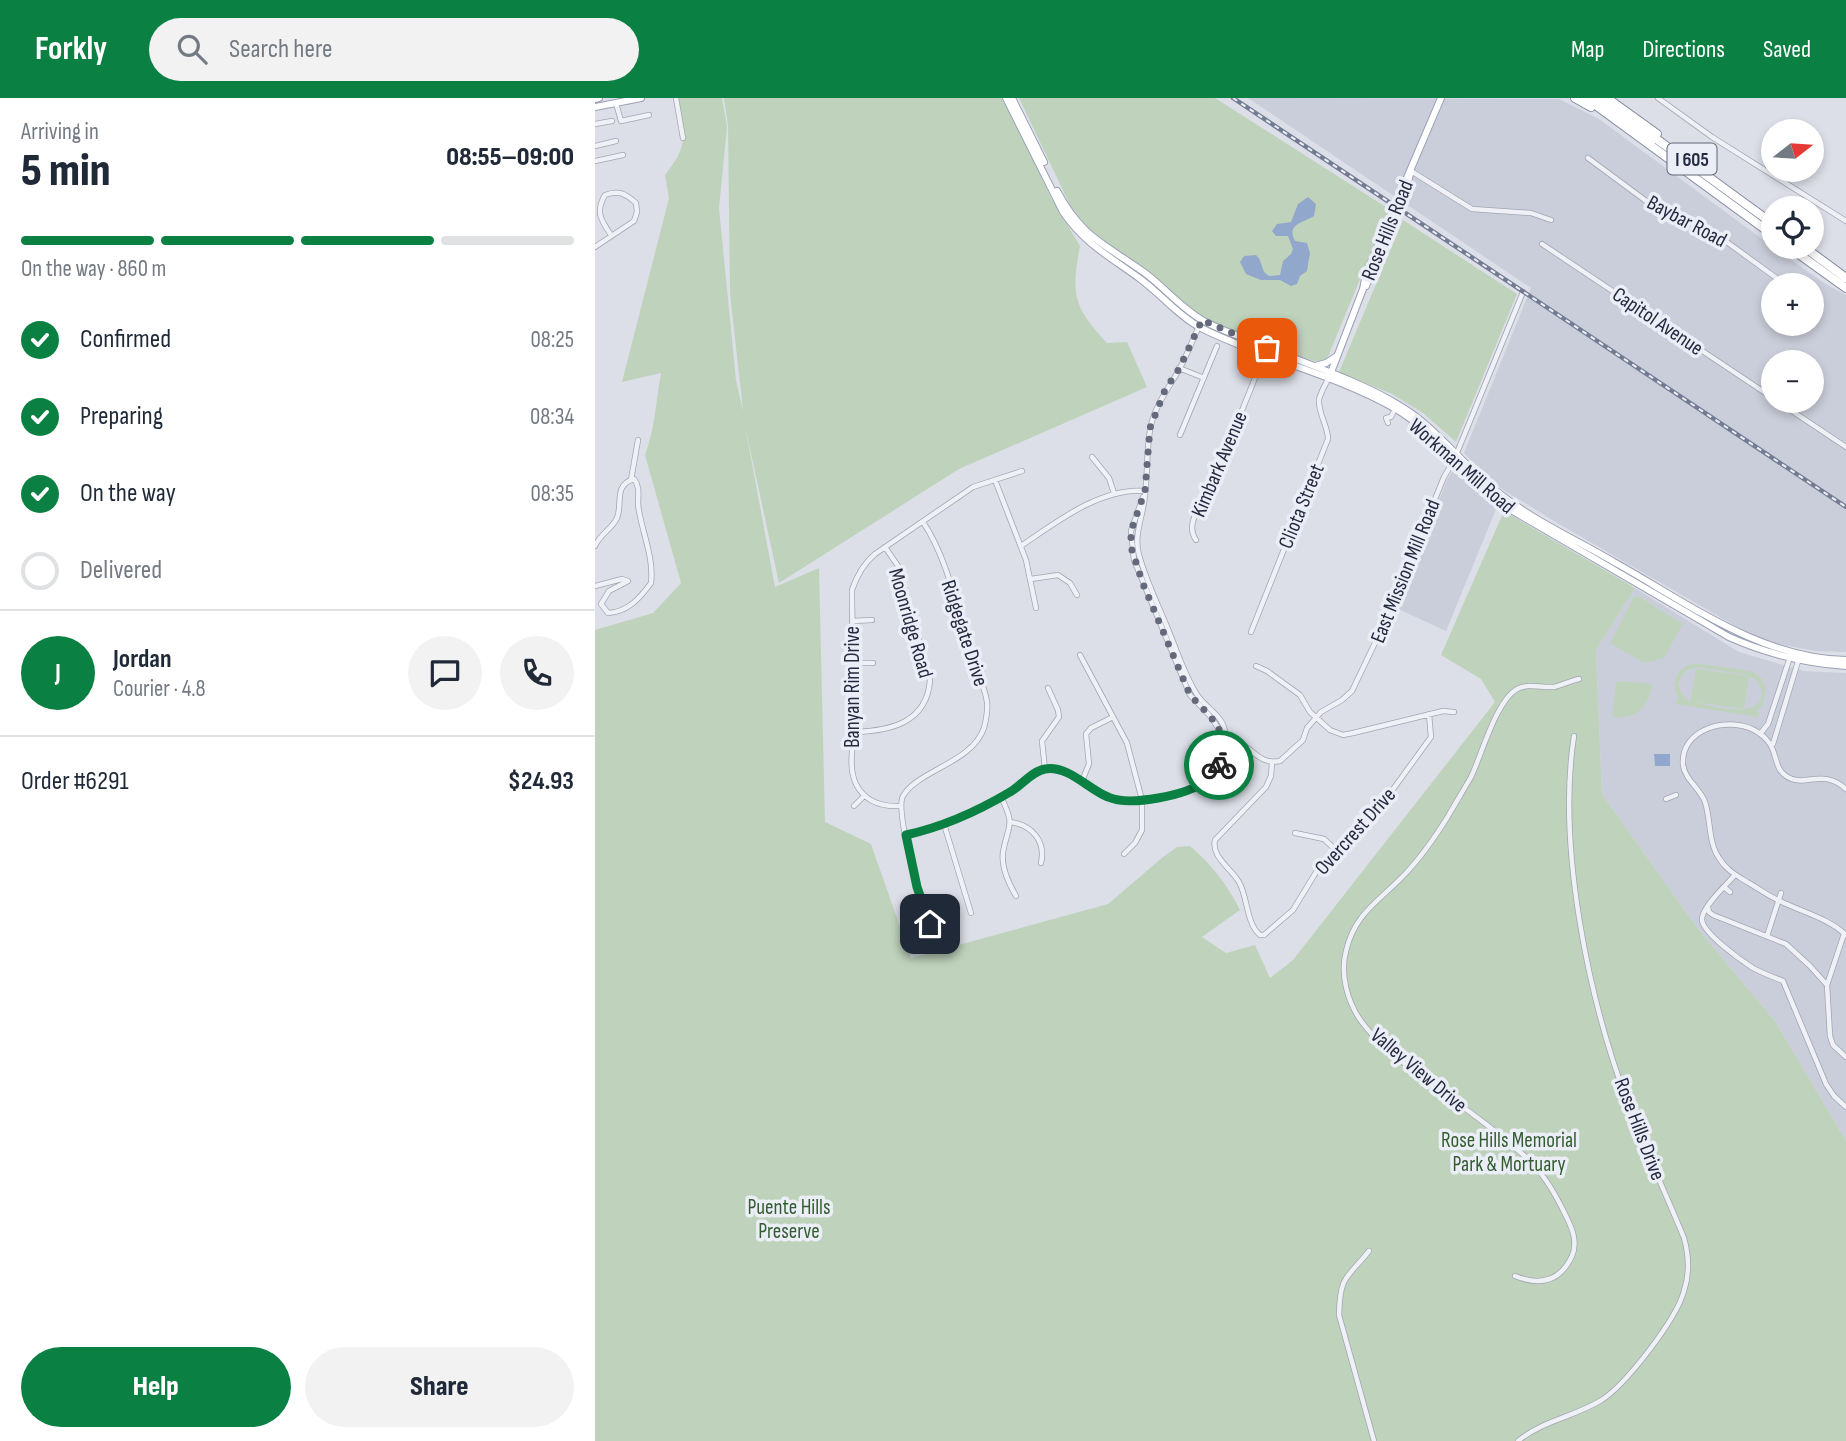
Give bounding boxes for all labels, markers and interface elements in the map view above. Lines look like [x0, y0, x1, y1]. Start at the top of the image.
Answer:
search box [149, 18, 639, 81]
text: Forkly [35, 29, 107, 69]
icon: search [173, 30, 211, 68]
text: Search here [229, 34, 332, 65]
text: Map [1571, 35, 1604, 64]
text: Directions [1642, 35, 1725, 64]
text: Saved [1763, 35, 1811, 64]
text: Arriving in [21, 118, 99, 146]
north arrow [1761, 119, 1823, 182]
map controls [1761, 119, 1824, 413]
text: 08:55–09:00 [446, 142, 574, 173]
road number: I 605 [1667, 143, 1717, 174]
text: 5 min [21, 144, 111, 199]
street label: Rose Hills Road [1356, 176, 1419, 284]
street label: Baybar Road [1643, 190, 1731, 253]
button: locate [1761, 196, 1824, 259]
text: On the way · 860 m [21, 255, 166, 283]
button: + [1761, 273, 1824, 336]
street label: Capitol Avenue [1608, 282, 1708, 361]
pin [1237, 318, 1297, 378]
icon: check [21, 321, 59, 359]
text: Confirmed [80, 324, 171, 355]
text: 08:25 [531, 326, 574, 354]
icon: bag [1248, 329, 1286, 367]
button: − [1761, 350, 1824, 413]
icon: check [21, 398, 59, 436]
text: Preparing [80, 401, 163, 432]
text: 08:34 [530, 403, 574, 431]
street label: Kimbark Avenue [1186, 408, 1253, 521]
street label: Workman Mill Road [1403, 413, 1520, 519]
street label: Cliota Street [1273, 460, 1330, 552]
icon: check [21, 475, 59, 513]
text: On the way [80, 478, 176, 509]
text: 08:35 [530, 480, 574, 508]
street label: East Mission Mill Road [1365, 496, 1446, 647]
text: Delivered [80, 555, 162, 586]
street label: Moonridge Road [883, 566, 938, 681]
street label: Ridgegate Drive [936, 577, 993, 689]
street label: Banyan Rim Drive [840, 626, 865, 748]
button: chat [408, 636, 482, 710]
button: phone [500, 636, 574, 710]
text: Jordan [113, 644, 171, 675]
text: J [55, 658, 61, 689]
text: Courier · 4.8 [113, 675, 206, 703]
courier [1184, 730, 1254, 800]
icon: bike [1200, 746, 1238, 784]
text: Order #6291 [21, 766, 129, 797]
text: $24.93 [508, 766, 574, 797]
street label: Overcrest Drive [1310, 783, 1401, 880]
pin [900, 894, 960, 954]
icon: home [911, 905, 949, 943]
street label: Valley View Drive [1365, 1023, 1472, 1118]
street label: Rose Hills Drive [1609, 1075, 1670, 1184]
park label: Rose Hills Memorial Park & Mortuary [1441, 1128, 1577, 1177]
park label: Puente Hills Preserve [747, 1195, 831, 1244]
button: Help [21, 1347, 291, 1427]
button: Share [305, 1347, 574, 1427]

